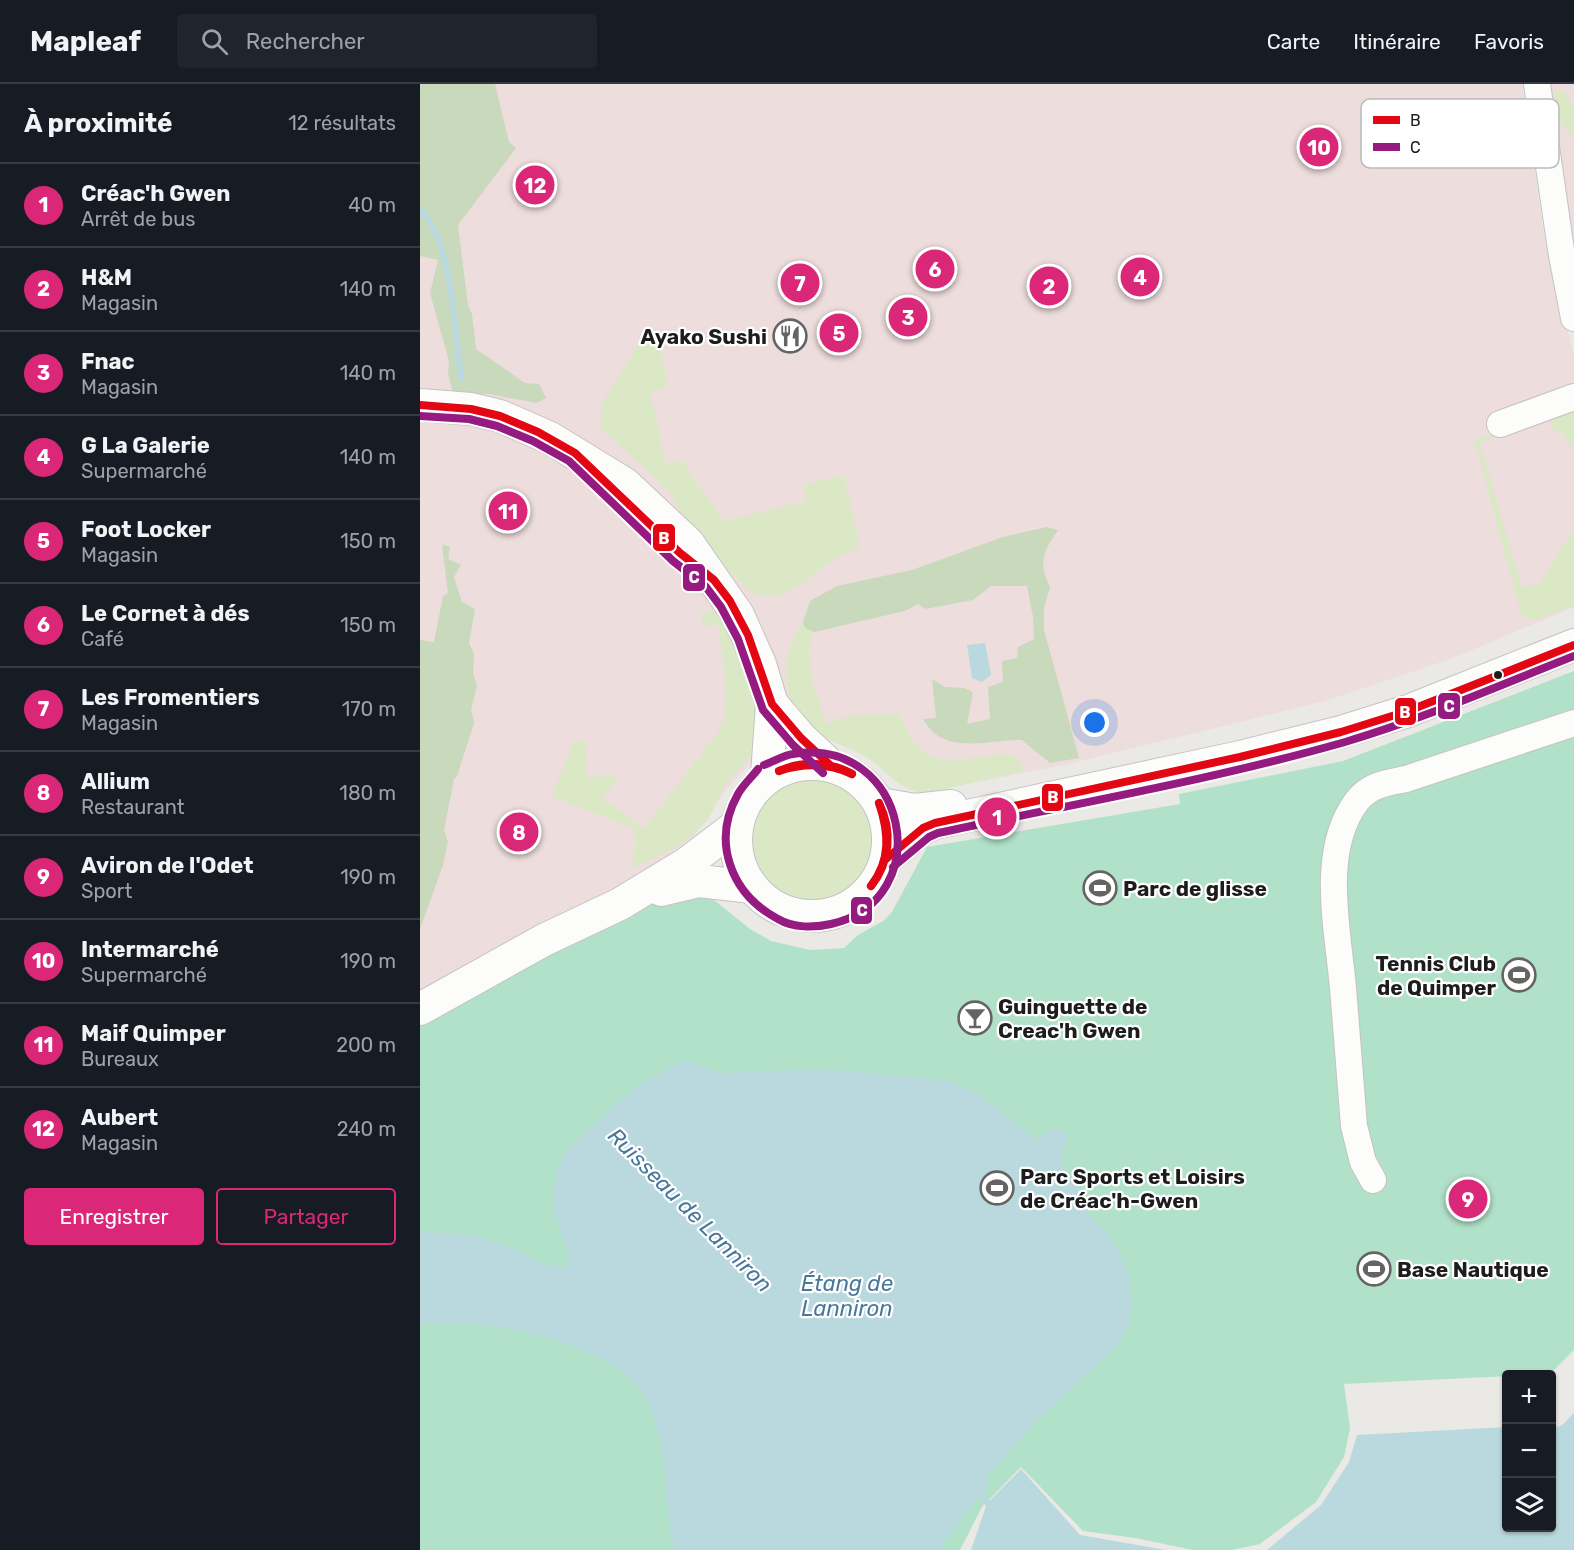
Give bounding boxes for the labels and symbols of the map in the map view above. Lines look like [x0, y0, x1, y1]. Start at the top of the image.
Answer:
legend [1361, 99, 1559, 168]
text: B [1410, 111, 1421, 130]
pin: 10 [1300, 124, 1338, 170]
text: C [1410, 138, 1421, 157]
pin: 12 [516, 162, 554, 208]
pin: 6 [916, 246, 954, 291]
pin: 4 [1120, 254, 1160, 300]
pin: 7 [780, 260, 820, 306]
pin: 2 [1030, 264, 1068, 308]
pin: 3 [888, 294, 928, 340]
pin: 5 [820, 310, 858, 356]
restaurant icon: Ayako Sushi [772, 318, 808, 354]
place label: Ayako Sushi [641, 324, 767, 349]
pin: 11 [488, 488, 527, 534]
line badge: B [652, 523, 676, 552]
text: B [658, 529, 670, 548]
line badge: C [682, 563, 706, 592]
text: C [688, 568, 700, 587]
unlabelled marker [1492, 669, 1504, 681]
line badge: C [1437, 692, 1461, 720]
line badge: B [1394, 697, 1417, 726]
text: C [1443, 697, 1455, 716]
text: B [1399, 703, 1411, 722]
your location [1080, 708, 1109, 737]
line badge: B [1041, 783, 1064, 812]
text: B [1047, 788, 1059, 807]
pin: 1 [978, 794, 1016, 840]
pin: 8 [500, 810, 538, 855]
sports icon: Parc de glisse [1082, 870, 1118, 906]
place label: Parc de glisse [1123, 876, 1267, 901]
line badge: C [850, 896, 873, 925]
text: C [856, 901, 868, 920]
place label: Tennis Club de Quimper [1376, 951, 1496, 1000]
sports icon: Tennis Club de Quimper [1501, 957, 1537, 993]
place label: Guinguette de Creac'h Gwen [998, 994, 1148, 1043]
bar icon: Guinguette de Creac'h Gwen [957, 1000, 993, 1036]
water label: Ruisseau de Lanniron [602, 1122, 778, 1298]
place label: Parc Sports et Loisirs de Créac'h-Gwen [1020, 1164, 1245, 1213]
sports icon: Parc Sports et Loisirs de Créac'h-Gwen [979, 1170, 1015, 1206]
pin: 9 [1448, 1176, 1488, 1222]
sports icon: Base Nautique [1356, 1251, 1392, 1287]
place label: Base Nautique [1397, 1257, 1549, 1282]
water label: Étang de Lanniron [801, 1270, 893, 1322]

